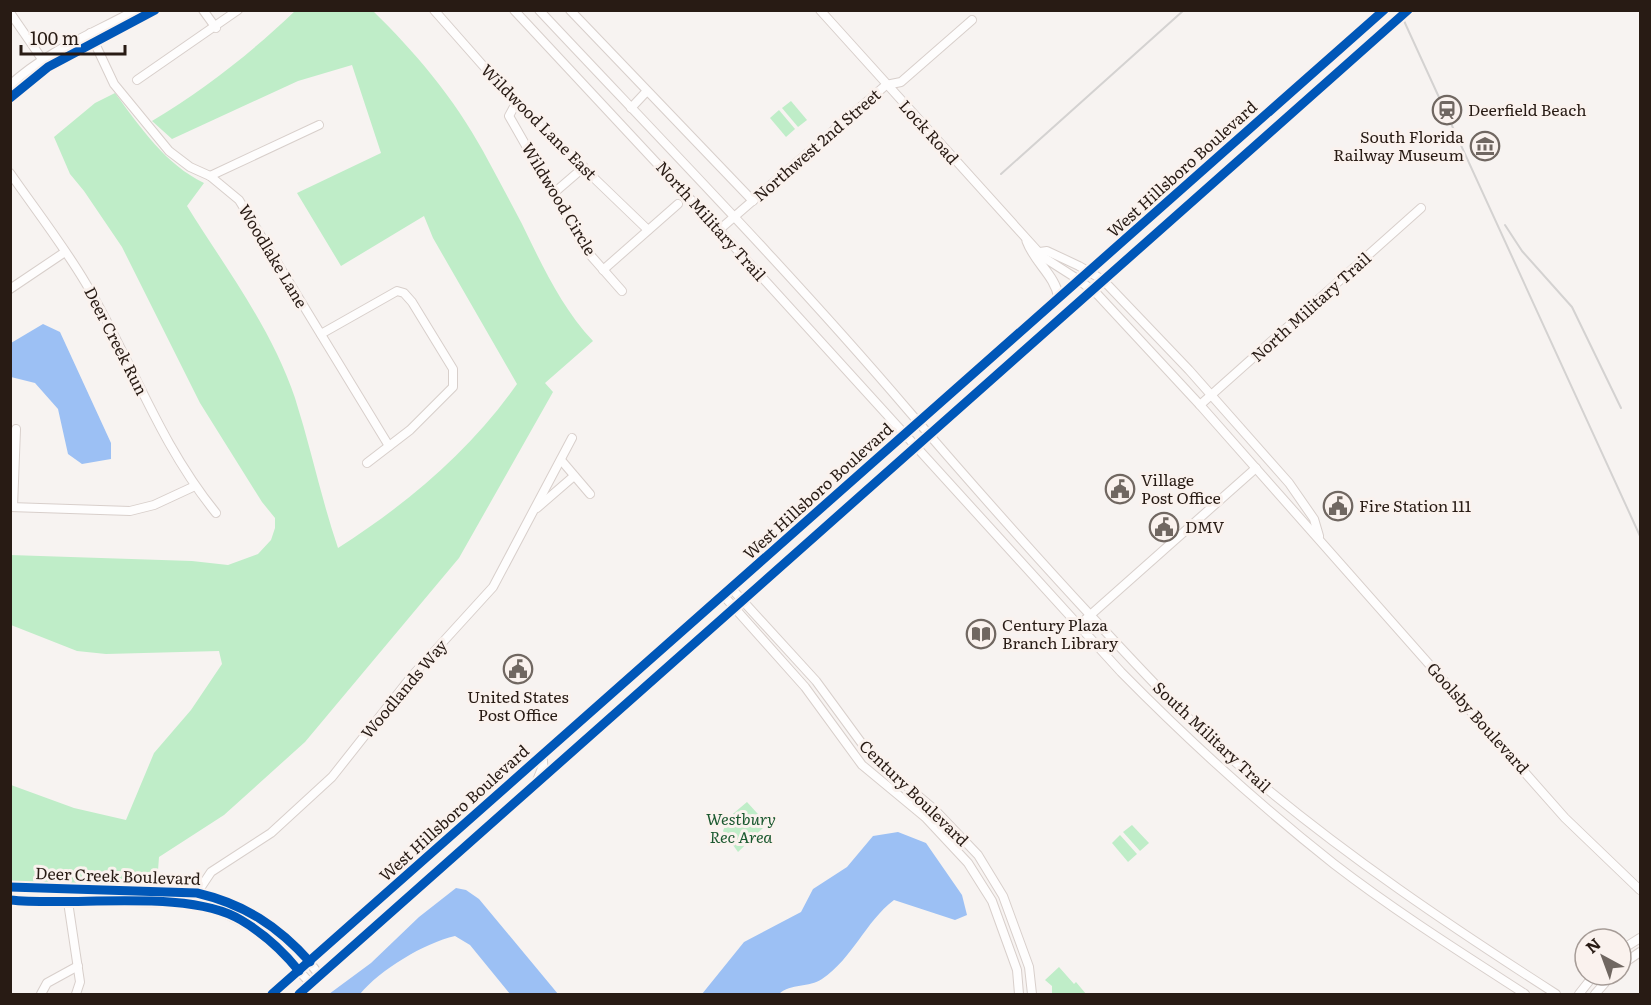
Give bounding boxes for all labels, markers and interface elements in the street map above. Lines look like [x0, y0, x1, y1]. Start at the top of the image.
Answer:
scale bar [21, 18, 124, 56]
text: 100 m [30, 24, 79, 51]
street label: Wildwood Lane East [476, 58, 603, 185]
street label: Northwest 2nd Street [748, 82, 886, 206]
street label: Lock Road [894, 94, 965, 169]
street label: West Hillsboro Boulevard [1101, 94, 1262, 242]
station icon: Deerfield Beach [1431, 94, 1463, 126]
place label: Deerfield Beach [1468, 97, 1587, 121]
place label: South Florida Railway Museum [1333, 124, 1464, 166]
museum icon: South Florida Railway Museum [1469, 130, 1501, 162]
street label: Wildwood Circle [517, 138, 603, 259]
street label: North Military Trail [651, 155, 772, 286]
street label: Woodlake Lane [233, 199, 314, 312]
street label: North Military Trail [1245, 246, 1376, 367]
street label: Deer Creek Run [79, 282, 155, 399]
street label: West Hillsboro Boulevard [737, 416, 898, 564]
place label: Village Post Office [1141, 467, 1221, 509]
public building icon: Village Post Office [1104, 473, 1136, 505]
public building icon: Fire Station 111 [1322, 490, 1354, 522]
place label: Fire Station 111 [1359, 493, 1472, 517]
public building icon: DMV [1148, 511, 1180, 543]
place label: DMV [1185, 514, 1224, 538]
place label: Century Plaza Branch Library [1002, 612, 1119, 654]
library icon: Century Plaza Branch Library [965, 618, 997, 650]
street label: Woodlands Way [354, 633, 453, 743]
public building icon: United States Post Office [502, 653, 534, 685]
street label: Goolsby Boulevard [1422, 656, 1536, 779]
street label: South Military Trail [1148, 675, 1277, 797]
place label: United States Post Office [467, 684, 569, 726]
street label: Century Boulevard [855, 734, 975, 851]
street label: West Hillsboro Boulevard [373, 738, 534, 886]
park label: Westbury Rec Area [706, 806, 776, 848]
street label: Deer Creek Boulevard [35, 860, 201, 890]
north arrow [1573, 927, 1633, 987]
text: N [1580, 931, 1605, 958]

